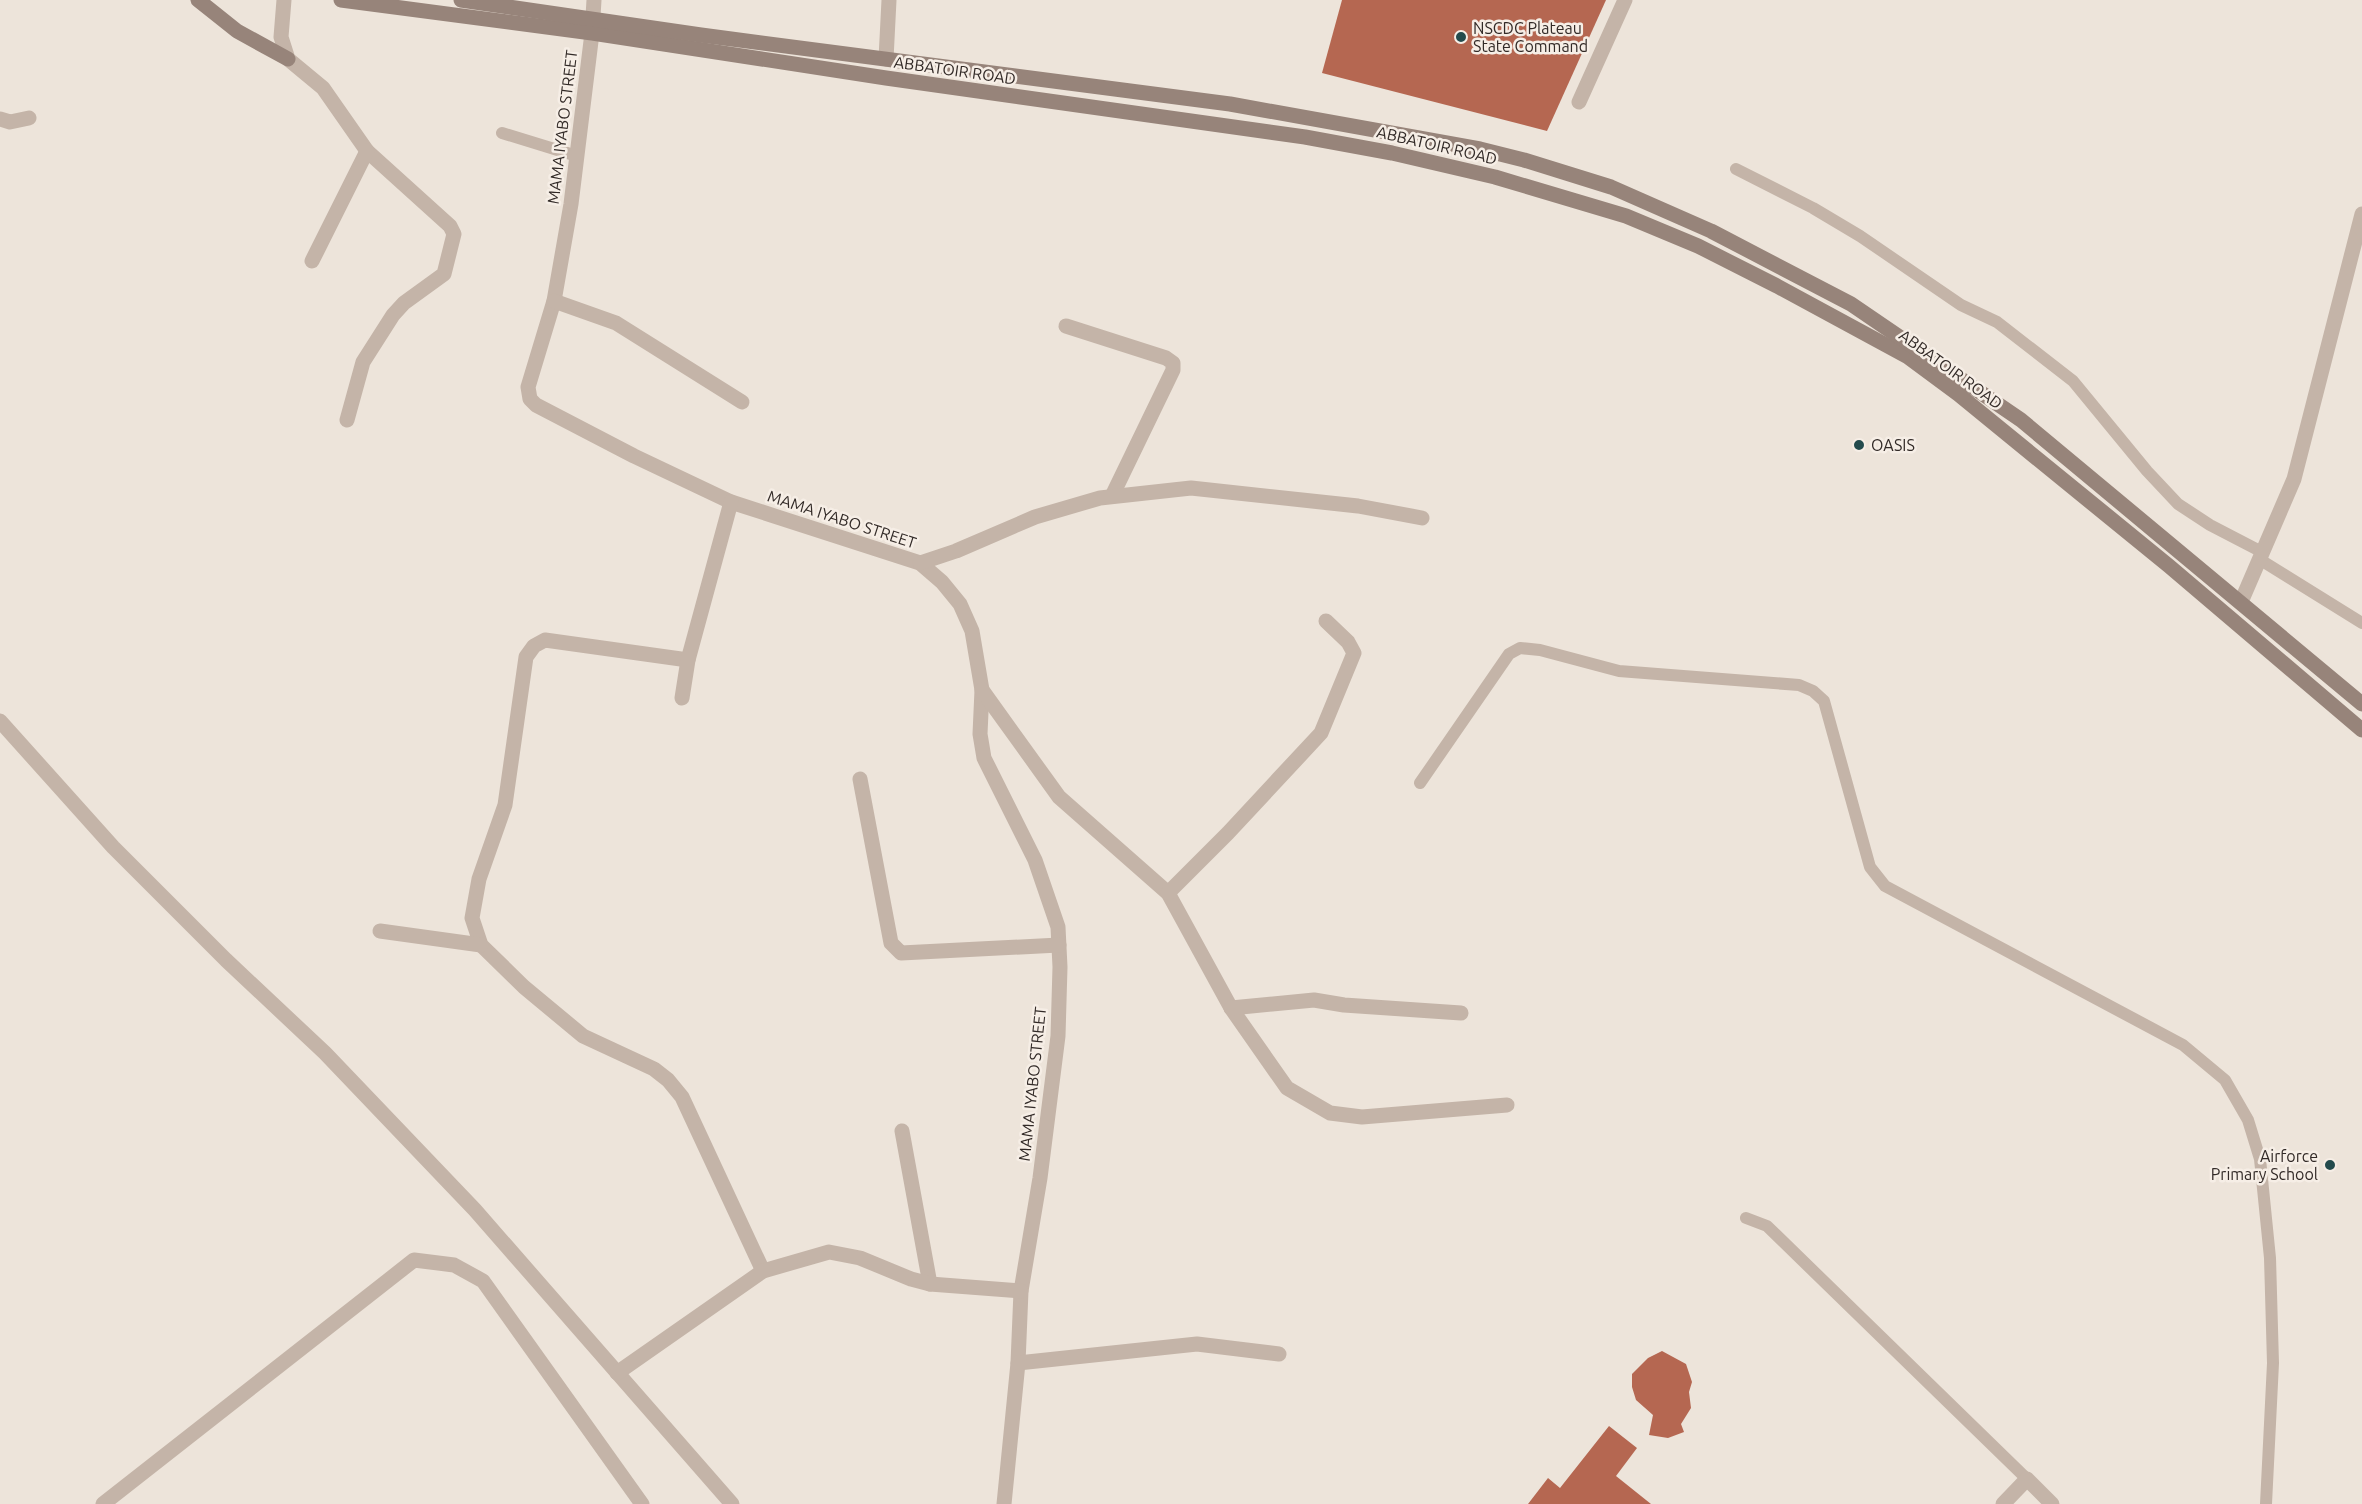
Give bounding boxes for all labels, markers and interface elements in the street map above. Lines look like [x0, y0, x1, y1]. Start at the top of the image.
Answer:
place label: NSCDC Plateau State Command [1473, 19, 1588, 55]
marker: NSCDC Plateau State Command [1454, 30, 1468, 44]
street label: MAMA IYABO STREET [544, 49, 580, 205]
street label: ABBATOIR ROAD [893, 53, 1017, 87]
street label: ABBATOIR ROAD [1375, 122, 1499, 168]
street label: ABBATOIR ROAD [1896, 326, 2006, 412]
place label: OASIS [1871, 436, 1915, 454]
marker: OASIS [1852, 438, 1866, 452]
street label: MAMA IYABO STREET [765, 486, 919, 552]
street label: MAMA IYABO STREET [1015, 1006, 1049, 1162]
place label: Airforce Primary School [2211, 1147, 2318, 1183]
marker: Airforce Primary School [2323, 1158, 2337, 1172]

